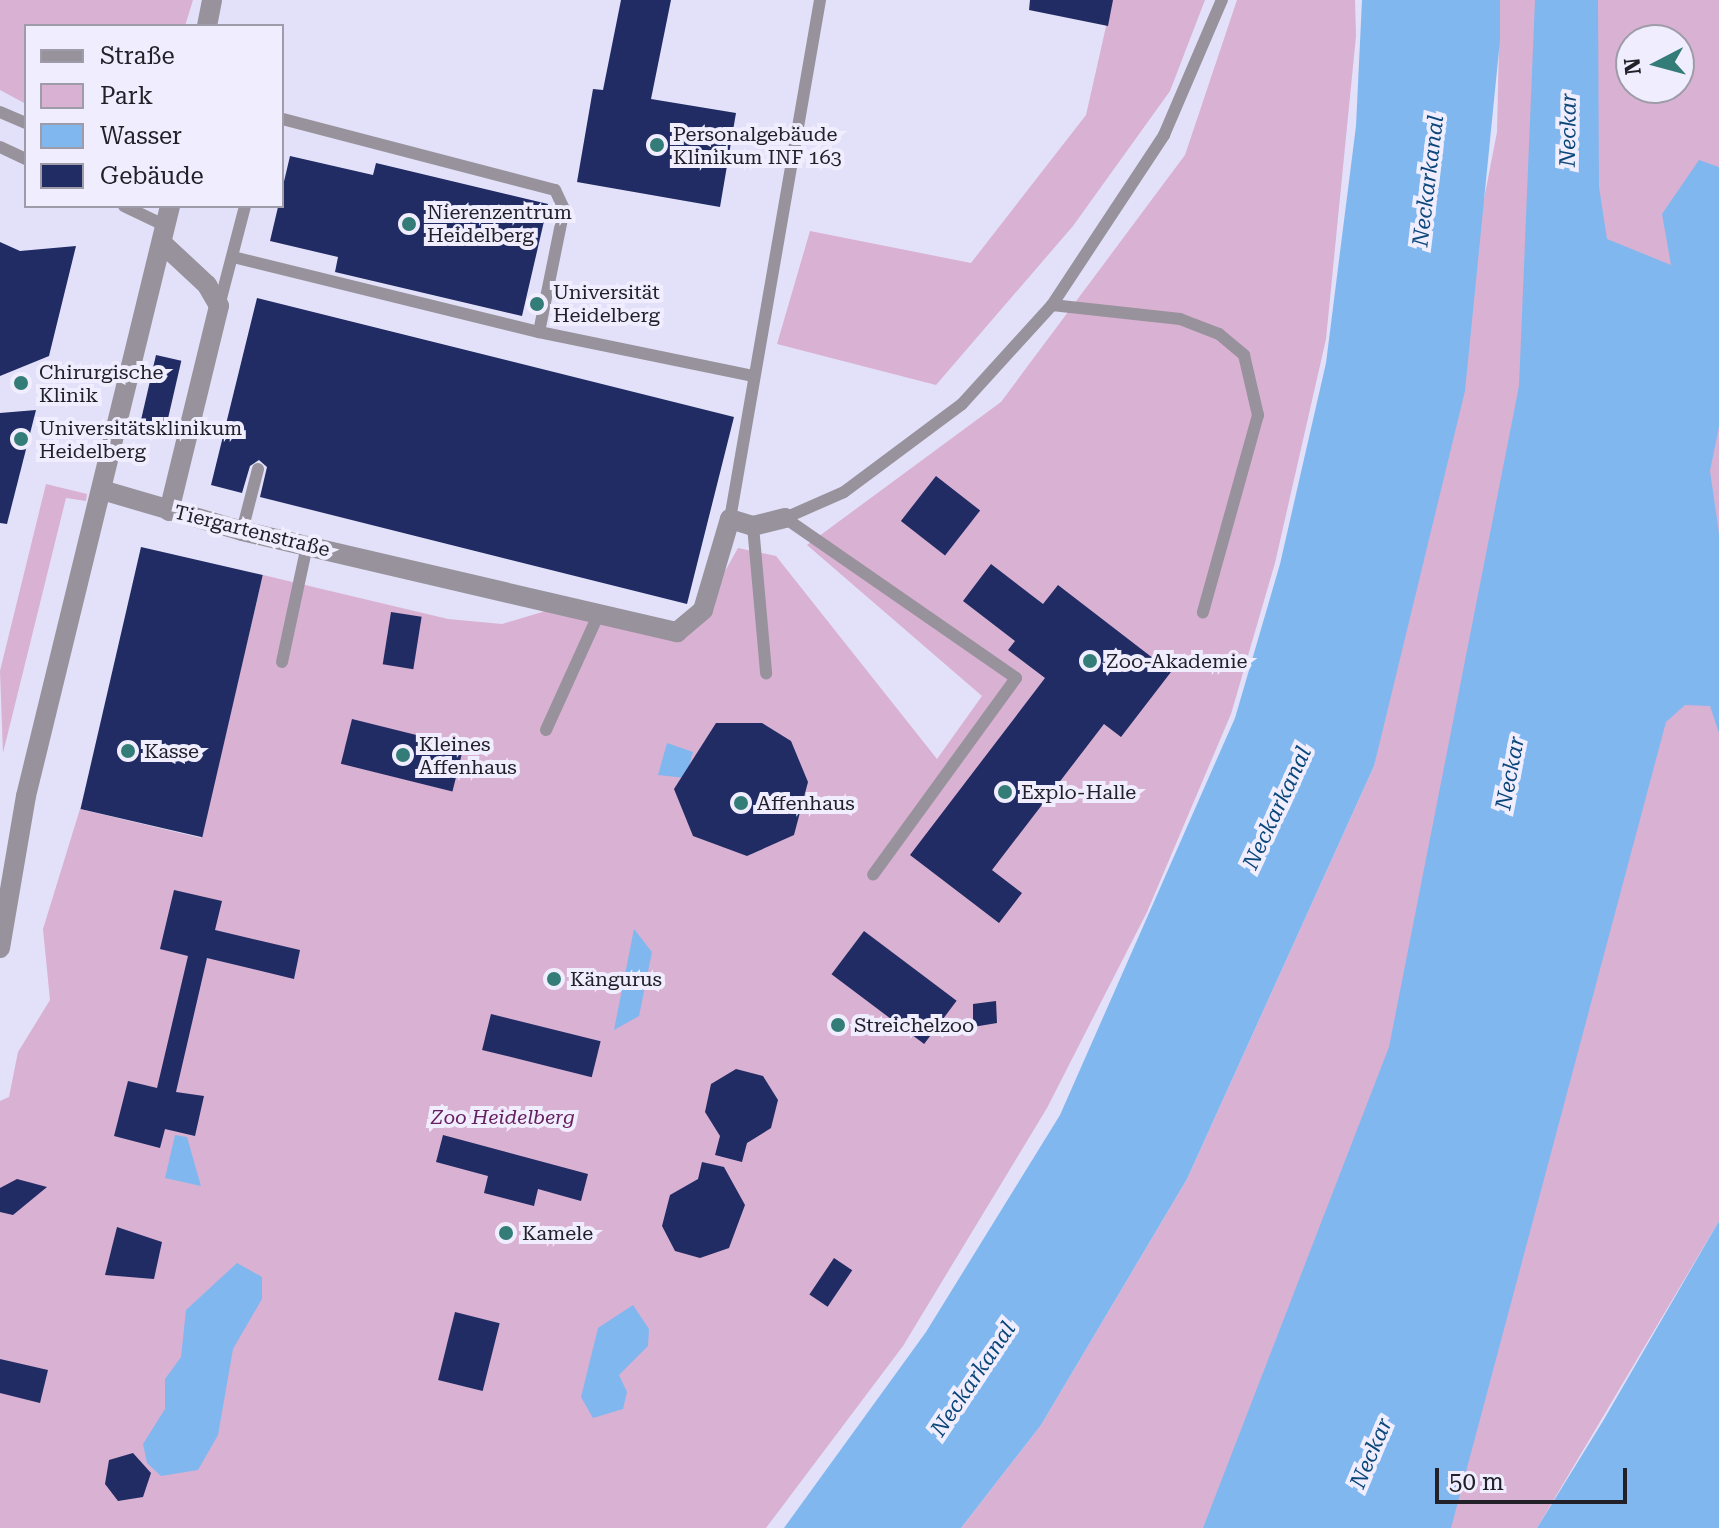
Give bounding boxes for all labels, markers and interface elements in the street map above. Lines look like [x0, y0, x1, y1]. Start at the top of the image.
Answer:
legend [24, 24, 284, 208]
north arrow [1615, 24, 1695, 104]
text: Straße [100, 42, 175, 70]
text: N [1619, 57, 1646, 76]
text: Park [100, 82, 153, 110]
water label: Neckar [1554, 93, 1582, 167]
water label: Neckarkanal [1407, 114, 1449, 248]
text: Wasser [100, 122, 182, 150]
place label: Personalgebäude Klinikum INF 163 [673, 122, 842, 169]
marker: Personalgebäude Klinikum INF 163 [648, 136, 666, 154]
text: Gebäude [100, 162, 204, 190]
place label: Nierenzentrum Heidelberg [427, 200, 572, 247]
marker: Nierenzentrum Heidelberg [398, 213, 420, 235]
place label: Universität Heidelberg [553, 280, 660, 327]
marker: Universität Heidelberg [528, 295, 546, 313]
place label: Chirurgische Klinik [39, 360, 164, 407]
marker: Chirurgische Klinik [10, 372, 32, 394]
place label: Universitätsklinikum Heidelberg [39, 416, 242, 463]
marker: Universitätsklinikum Heidelberg [10, 428, 32, 450]
street label: Tiergartenstraße [172, 500, 332, 562]
place label: Zoo-Akademie [1106, 649, 1248, 673]
marker: Zoo-Akademie [1081, 652, 1099, 670]
place label: Kleines Affenhaus [419, 732, 517, 779]
water label: Neckar [1490, 734, 1530, 812]
place label: Kasse [144, 739, 199, 763]
marker: Kasse [119, 742, 137, 760]
water label: Neckarkanal [1237, 742, 1317, 874]
marker: Kleines Affenhaus [394, 746, 412, 764]
place label: Explo-Halle [1021, 780, 1136, 804]
marker: Explo-Halle [996, 783, 1014, 801]
place label: Affenhaus [757, 791, 855, 815]
marker: Affenhaus [732, 794, 750, 812]
place label: Kängurus [570, 967, 662, 991]
marker: Kängurus [545, 970, 563, 988]
place label: Streichelzoo [854, 1013, 974, 1037]
marker: Streichelzoo [829, 1016, 847, 1034]
park label: Zoo Heidelberg [431, 1105, 575, 1129]
place label: Kamele [522, 1221, 593, 1245]
marker: Kamele [497, 1224, 515, 1242]
water label: Neckarkanal [925, 1317, 1021, 1441]
water label: Neckar [1344, 1414, 1398, 1492]
scale bar [1439, 1452, 1631, 1502]
text: 50 m [1449, 1468, 1504, 1496]

